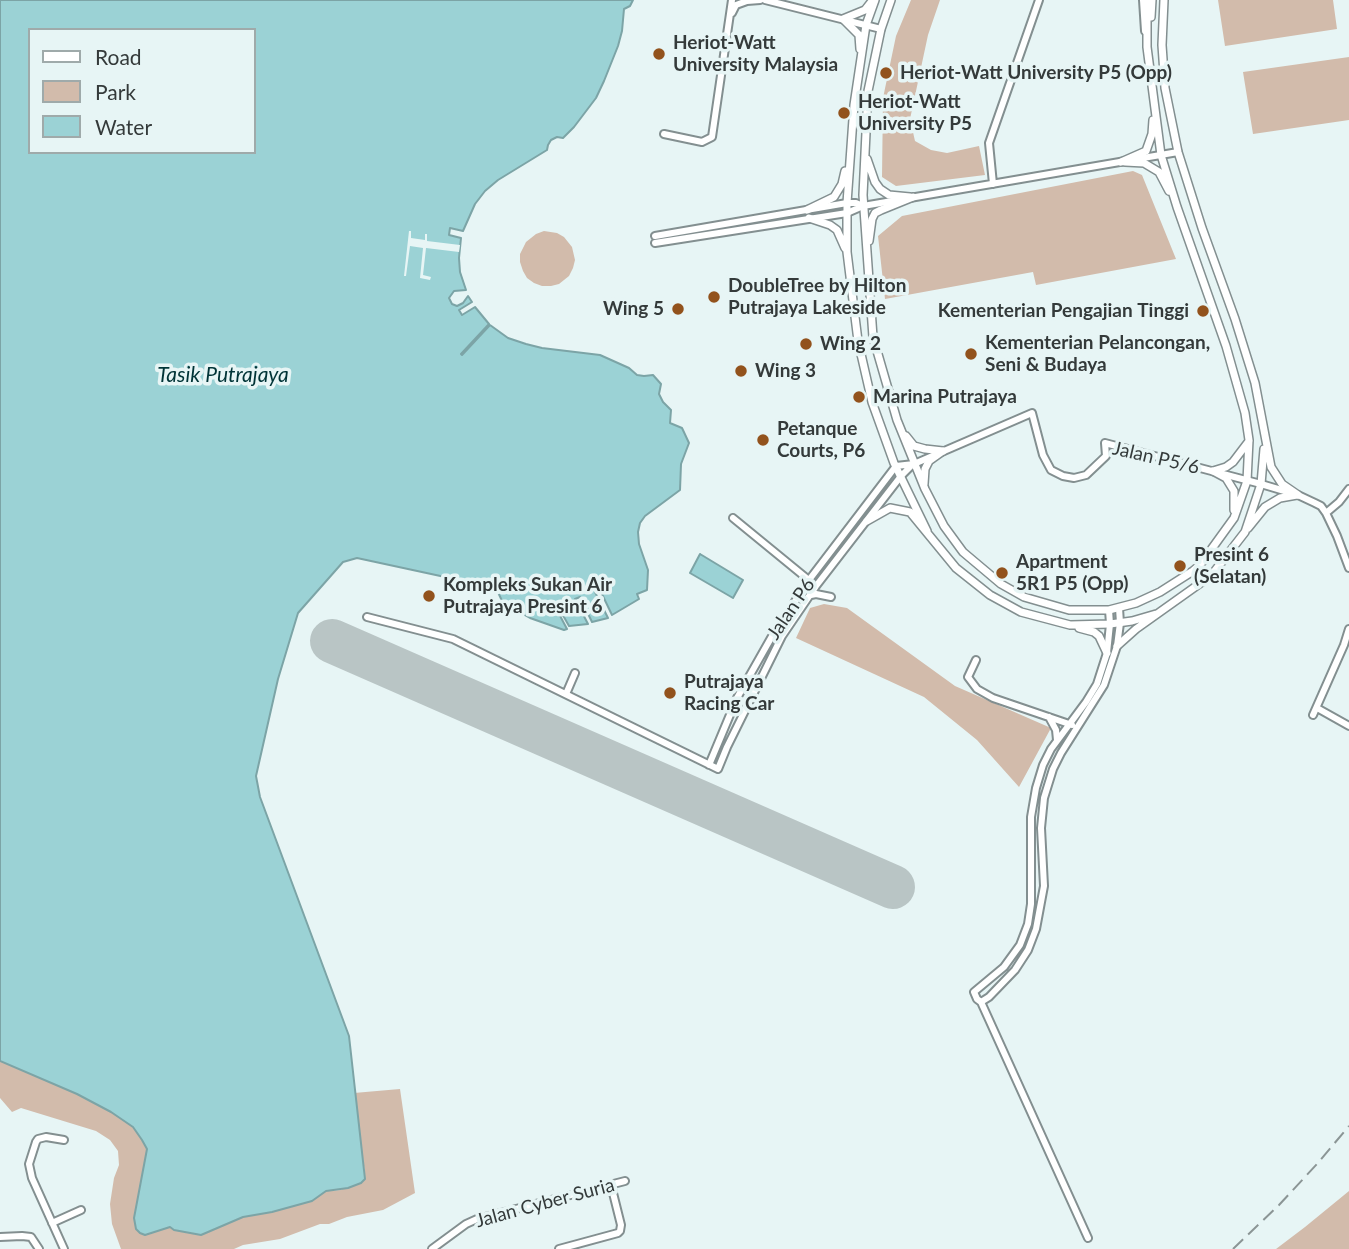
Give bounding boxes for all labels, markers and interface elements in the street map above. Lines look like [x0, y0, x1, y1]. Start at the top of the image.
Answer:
legend [28, 28, 256, 154]
place label: Heriot-Watt University Malaysia [673, 32, 838, 76]
text: Road [95, 44, 142, 69]
marker: Heriot-Watt University Malaysia [651, 46, 667, 62]
place label: Heriot-Watt University P5 (Opp) [900, 62, 1172, 84]
marker: Heriot-Watt University P5 (Opp) [878, 65, 894, 81]
text: Park [95, 79, 136, 104]
place label: Heriot-Watt University P5 [858, 91, 972, 135]
marker: Heriot-Watt University P5 [836, 105, 852, 121]
text: Water [95, 114, 152, 139]
place label: DoubleTree by Hilton Putrajaya Lakeside [728, 275, 906, 319]
marker: DoubleTree by Hilton Putrajaya Lakeside [706, 289, 722, 305]
place label: Wing 5 [603, 298, 664, 320]
place label: Kementerian Pengajian Tinggi [938, 300, 1189, 322]
marker: Wing 5 [670, 301, 686, 317]
marker: Kementerian Pengajian Tinggi [1195, 303, 1211, 319]
place label: Kementerian Pelancongan, Seni & Budaya [985, 332, 1210, 376]
place label: Wing 2 [820, 333, 881, 355]
marker: Wing 2 [798, 336, 814, 352]
marker: Kementerian Pelancongan, Seni & Budaya [963, 346, 979, 362]
place label: Wing 3 [755, 360, 816, 382]
water label: Tasik Putrajaya [157, 362, 289, 388]
marker: Wing 3 [733, 363, 749, 379]
place label: Marina Putrajaya [873, 386, 1017, 408]
marker: Marina Putrajaya [851, 389, 867, 405]
place label: Petanque Courts, P6 [777, 418, 865, 462]
marker: Petanque Courts, P6 [755, 432, 771, 448]
street label: Jalan P5/6 [1110, 437, 1202, 479]
place label: Presint 6 (Selatan) [1194, 544, 1269, 588]
place label: Apartment 5R1 P5 (Opp) [1016, 551, 1129, 595]
marker: Presint 6 (Selatan) [1172, 558, 1188, 574]
marker: Apartment 5R1 P5 (Opp) [994, 565, 1010, 581]
place label: Kompleks Sukan Air Putrajaya Presint 6 [443, 574, 612, 618]
street label: Jalan P6 [762, 574, 820, 644]
marker: Kompleks Sukan Air Putrajaya Presint 6 [421, 588, 437, 604]
place label: Putrajaya Racing Car [684, 671, 774, 715]
marker: Putrajaya Racing Car [662, 685, 678, 701]
street label: Jalan Cyber Suria [473, 1174, 617, 1232]

